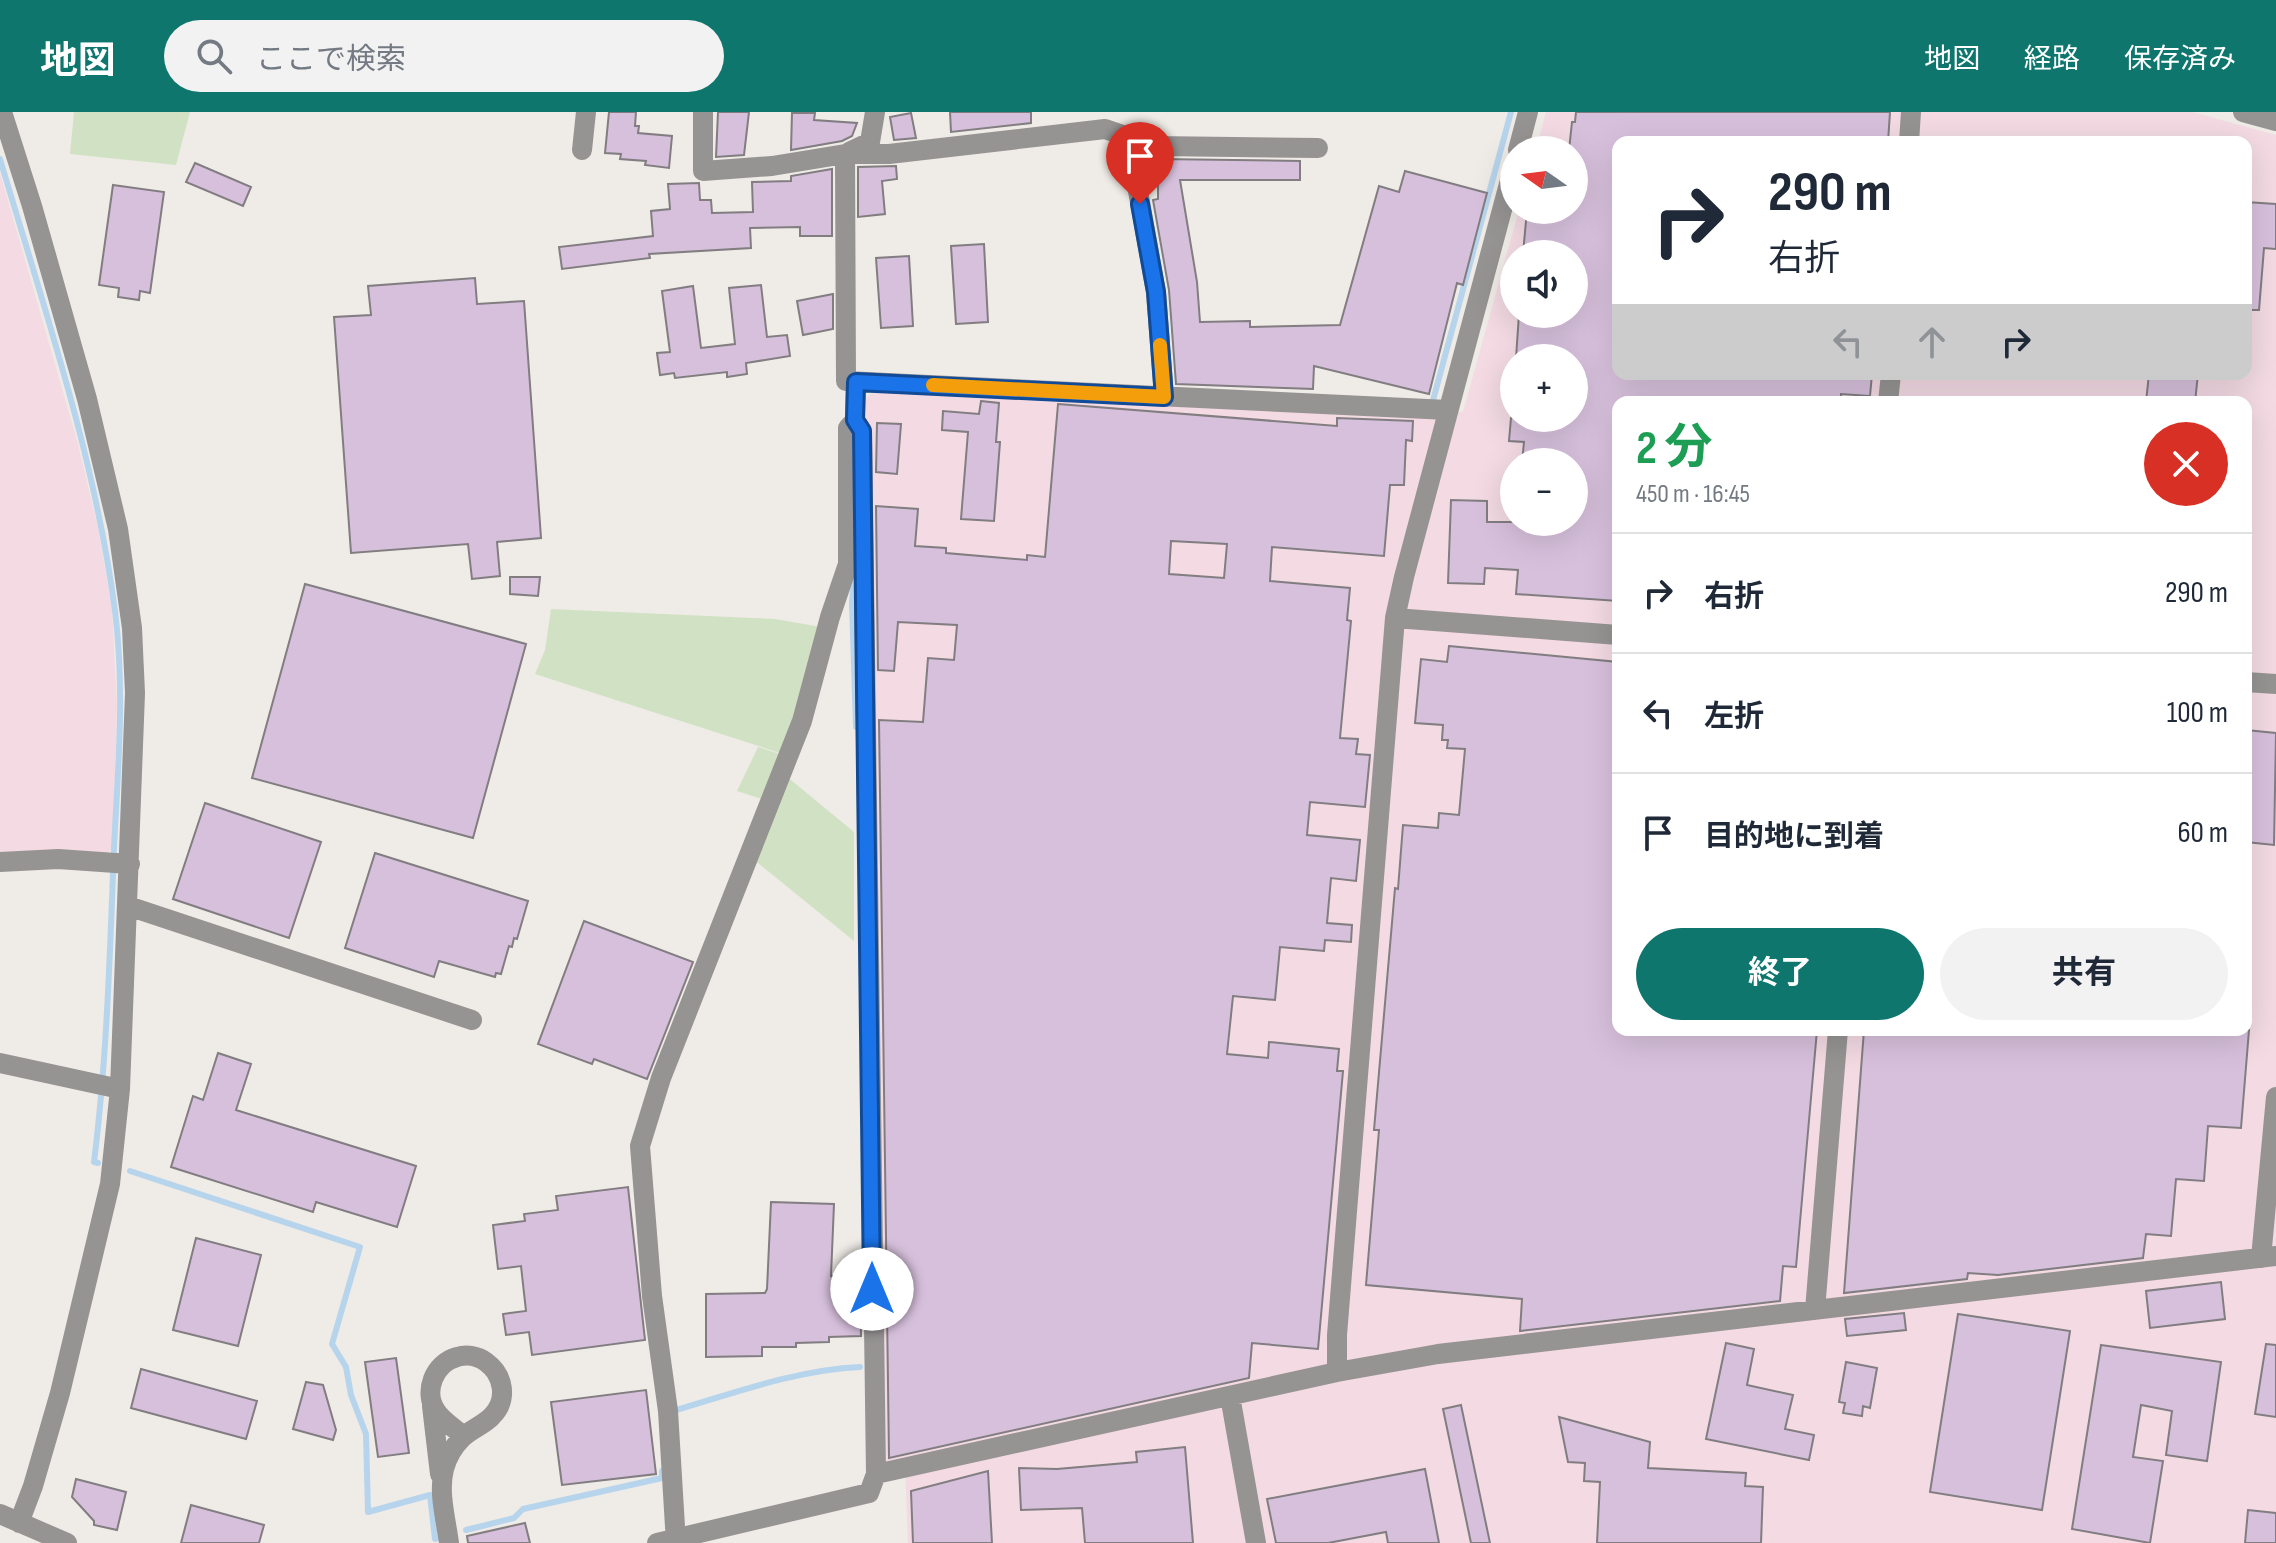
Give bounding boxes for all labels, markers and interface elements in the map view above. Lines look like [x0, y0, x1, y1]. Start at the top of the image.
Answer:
search box [164, 20, 724, 92]
icon: search [192, 34, 236, 78]
text: 地図 [40, 39, 116, 84]
text: ここで検索 [256, 42, 406, 78]
text: 地図 [1924, 43, 1980, 76]
text: 経路 [2024, 43, 2080, 76]
text: 保存済み [2124, 43, 2236, 76]
pin [1106, 122, 1174, 204]
icon: arrive [1118, 134, 1162, 178]
north arrow [1500, 136, 1588, 224]
map controls [1500, 136, 1588, 536]
text: 290 m [1768, 160, 1892, 227]
icon: right [1636, 168, 1740, 272]
text: 右折 [1768, 238, 1840, 281]
button: sound [1500, 240, 1588, 328]
icon: left [1826, 320, 1870, 364]
icon: ahead [1910, 320, 1954, 364]
icon: right [1994, 320, 2038, 364]
button: + [1500, 344, 1588, 432]
text: 2 分 [1636, 420, 1713, 477]
button: close [2144, 422, 2228, 506]
button: − [1500, 448, 1588, 536]
text: 450 m · 16:45 [1636, 479, 1750, 510]
icon: right [1636, 571, 1680, 615]
text: 290 m [2165, 575, 2228, 611]
text: 右折 [1704, 579, 1764, 615]
icon: left [1636, 691, 1680, 735]
text: 100 m [2167, 695, 2228, 731]
text: 左折 [1704, 699, 1764, 735]
icon: arrive [1636, 811, 1680, 855]
text: 60 m [2177, 815, 2228, 851]
text: 目的地に到着 [1704, 819, 1884, 855]
button: 終了 [1636, 928, 1924, 1020]
button: 共有 [1940, 928, 2228, 1020]
position arrow [830, 1247, 914, 1331]

